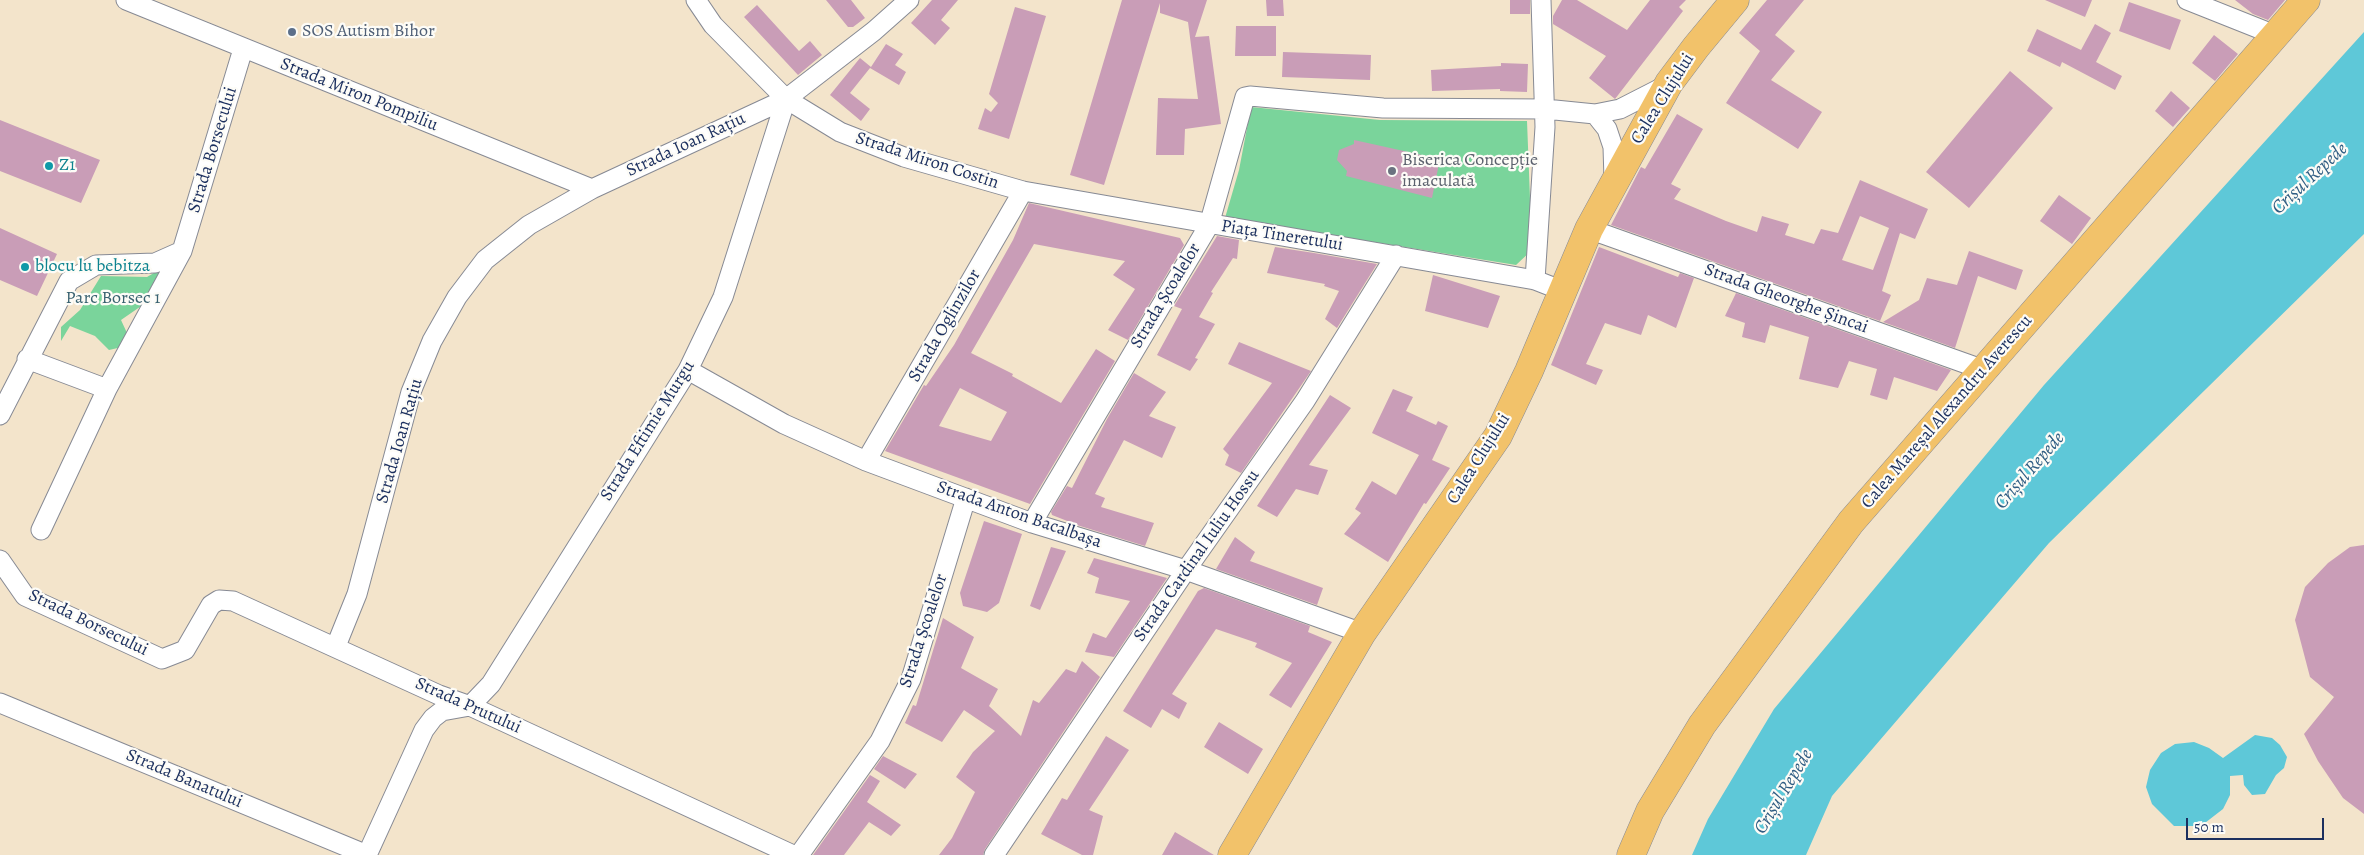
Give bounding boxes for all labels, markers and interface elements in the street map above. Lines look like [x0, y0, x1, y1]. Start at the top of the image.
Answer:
place label: SOS Autism Bihor [302, 21, 435, 43]
marker: SOS Autism Bihor [286, 26, 298, 38]
street label: Calea Clujului [1627, 50, 1699, 148]
street label: Strada Miron Pompiliu [277, 53, 441, 137]
street label: Strada Borsecului [184, 84, 242, 216]
street label: Strada Ioan Rațiu [623, 108, 749, 182]
street label: Strada Miron Costin [853, 128, 1001, 194]
water label: Crișul Repede [2268, 138, 2352, 220]
place label: Biserica Concepție imaculată [1402, 150, 1538, 192]
place label: Z1 [59, 155, 75, 177]
marker: Z1 [43, 160, 55, 172]
marker: Biserica Concepție imaculată [1386, 165, 1398, 177]
street label: Piața Tineretului [1220, 216, 1344, 256]
street label: Strada Școalelor [1126, 240, 1206, 352]
place label: blocu lu bebitza [35, 256, 150, 278]
street label: Strada Gheorghe Șincai [1701, 259, 1871, 339]
marker: blocu lu bebitza [19, 261, 31, 273]
street label: Strada Oglinzilor [904, 266, 986, 386]
park label: Parc Borsec 1 [66, 288, 160, 310]
street label: Calea Mareșal Alexandru Averescu [1857, 311, 2037, 513]
street label: Strada Eftimie Murgu [596, 357, 700, 505]
street label: Strada Ioan Rațiu [372, 376, 428, 506]
street label: Calea Clujului [1443, 410, 1515, 508]
water label: Crișul Repede [1990, 428, 2070, 514]
street label: Strada Cardinal Iuliu Hossu [1129, 466, 1265, 646]
street label: Strada Anton Bacalbașa [934, 477, 1104, 553]
street label: Strada Școalelor [895, 571, 953, 691]
street label: Strada Borsecului [25, 585, 151, 661]
street label: Strada Prutului [412, 673, 524, 739]
street label: Strada Banatului [122, 745, 246, 813]
water label: Crișul Repede [1750, 745, 1818, 839]
scale bar [2189, 808, 2326, 840]
text: 50 m [2194, 817, 2224, 837]

